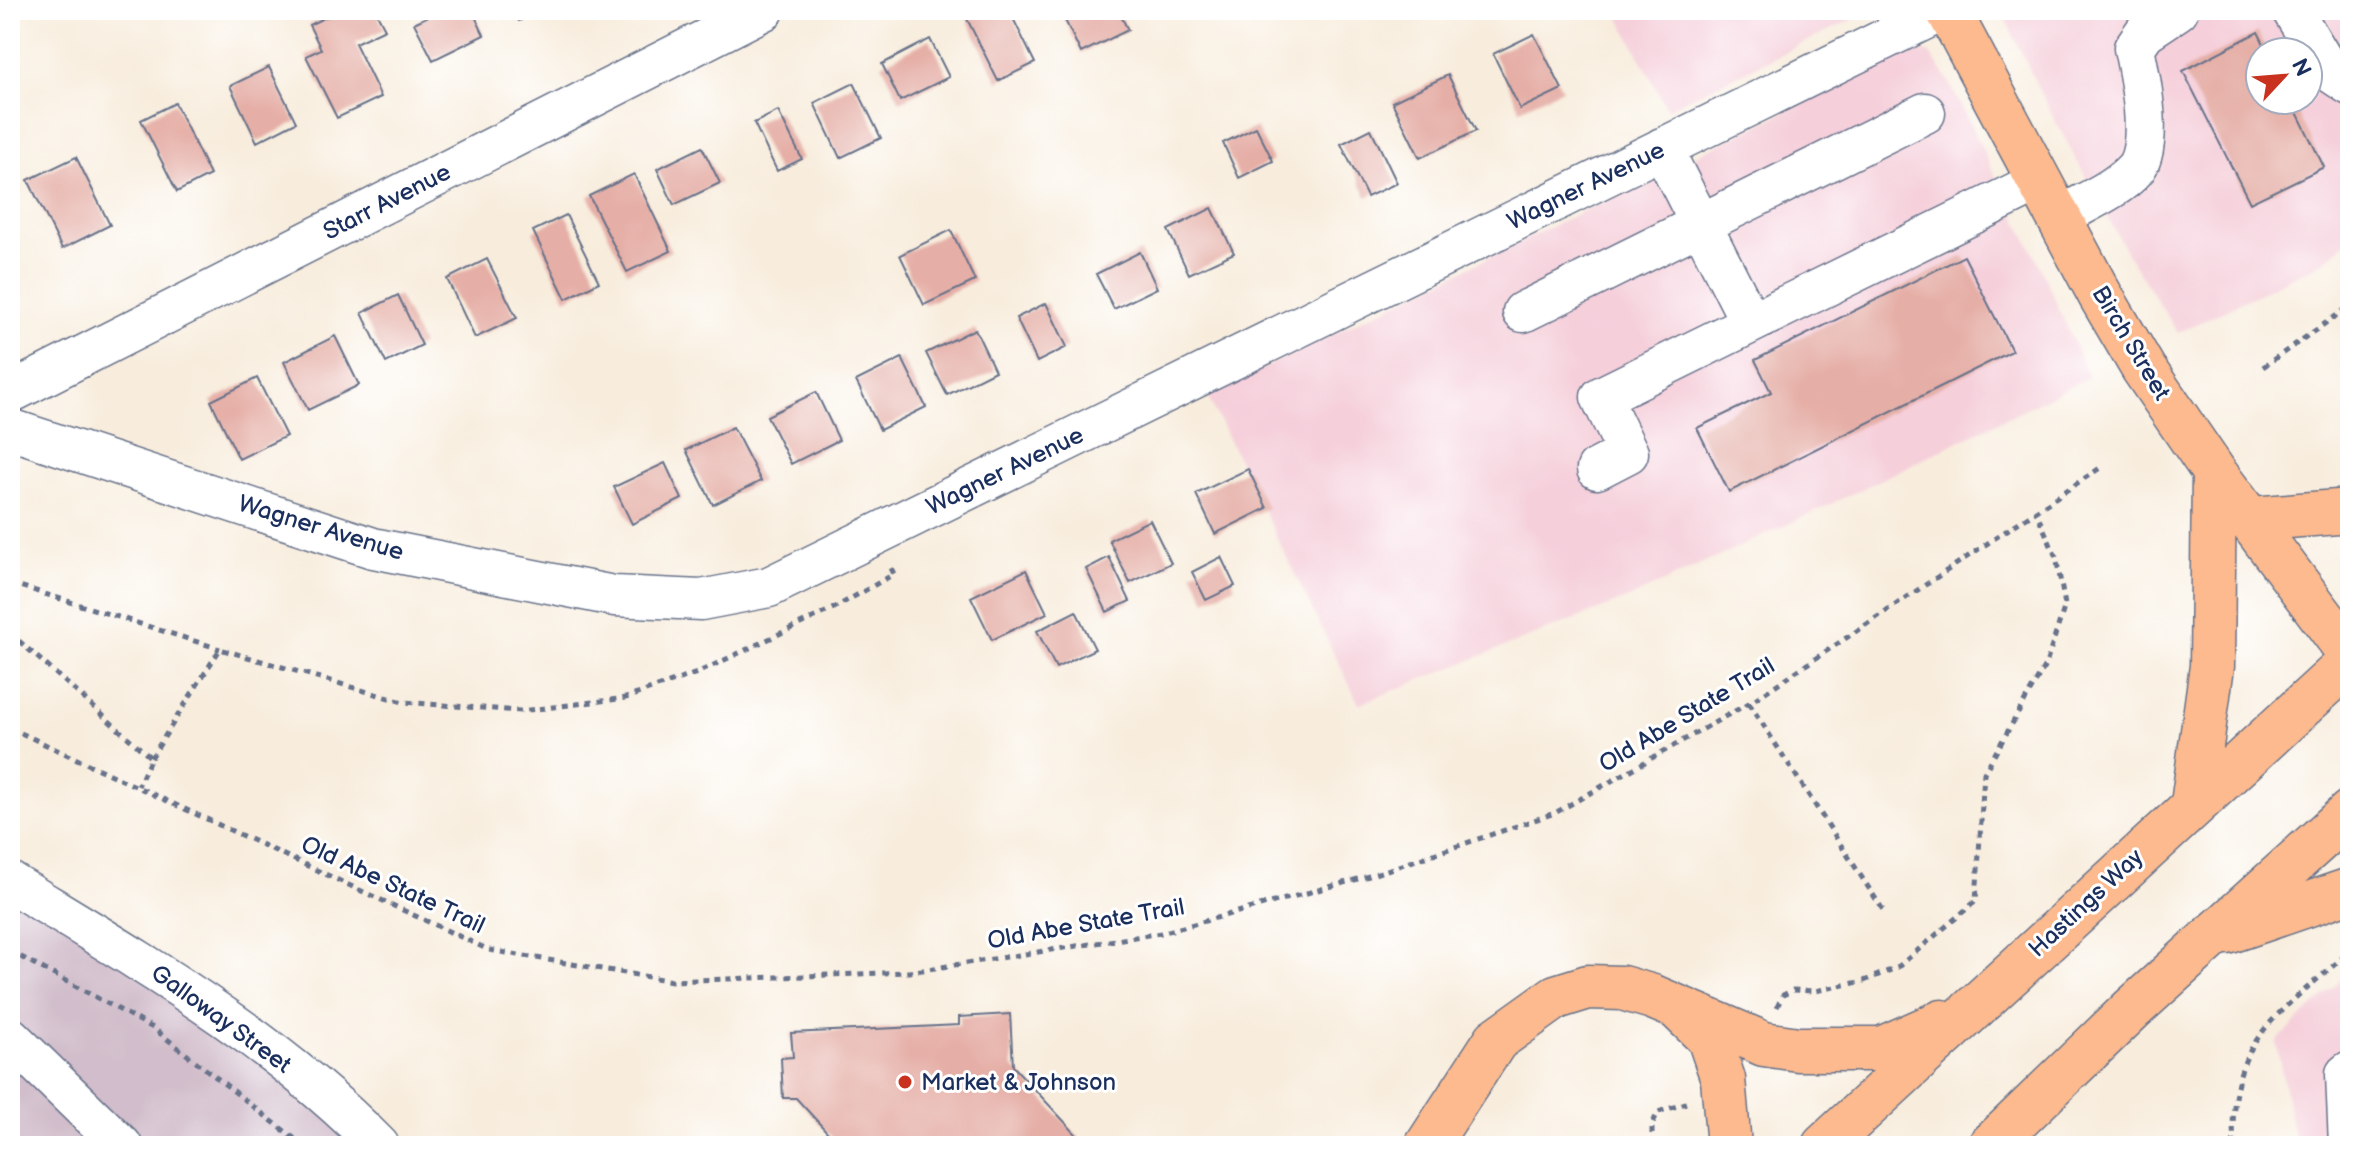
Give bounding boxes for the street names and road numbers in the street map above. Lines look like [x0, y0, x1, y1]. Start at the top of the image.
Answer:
street label: Wagner Avenue [1503, 135, 1669, 237]
street label: Starr Avenue [318, 158, 456, 246]
street label: Birch Street [2086, 281, 2177, 406]
street label: Wagner Avenue [922, 420, 1088, 522]
street label: Wagner Avenue [235, 489, 407, 567]
street label: Old Abe State Trail [1594, 651, 1780, 779]
street label: Old Abe State Trail [296, 830, 490, 940]
street label: Hastings Way [2023, 843, 2149, 963]
street label: Old Abe State Trail [985, 892, 1187, 956]
street label: Galloway Street [145, 958, 297, 1080]

